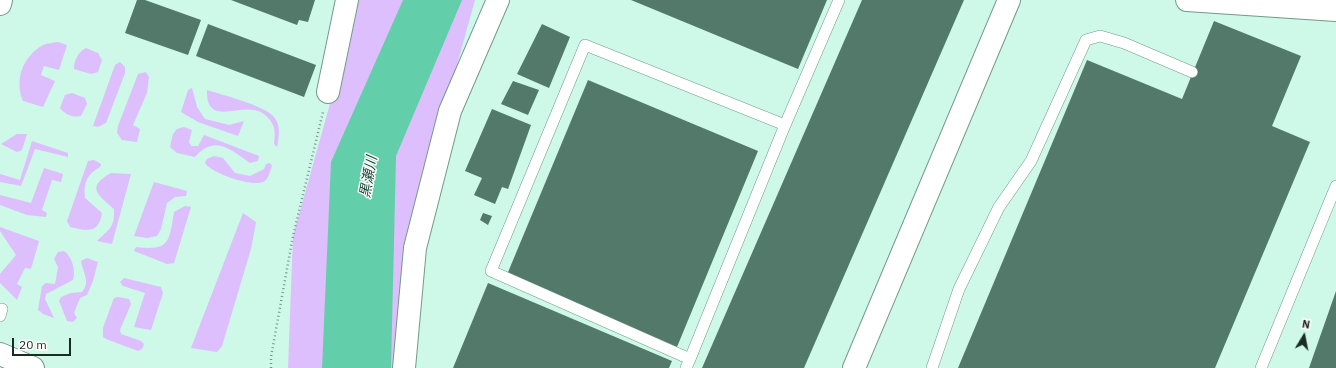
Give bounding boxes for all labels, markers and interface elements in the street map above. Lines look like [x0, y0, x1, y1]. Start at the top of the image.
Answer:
water label: 黒瀬川 [357, 155, 381, 199]
north arrow [1284, 316, 1324, 356]
text: N [1301, 317, 1311, 332]
scale bar [14, 330, 73, 356]
text: 20 m [19, 337, 47, 352]

